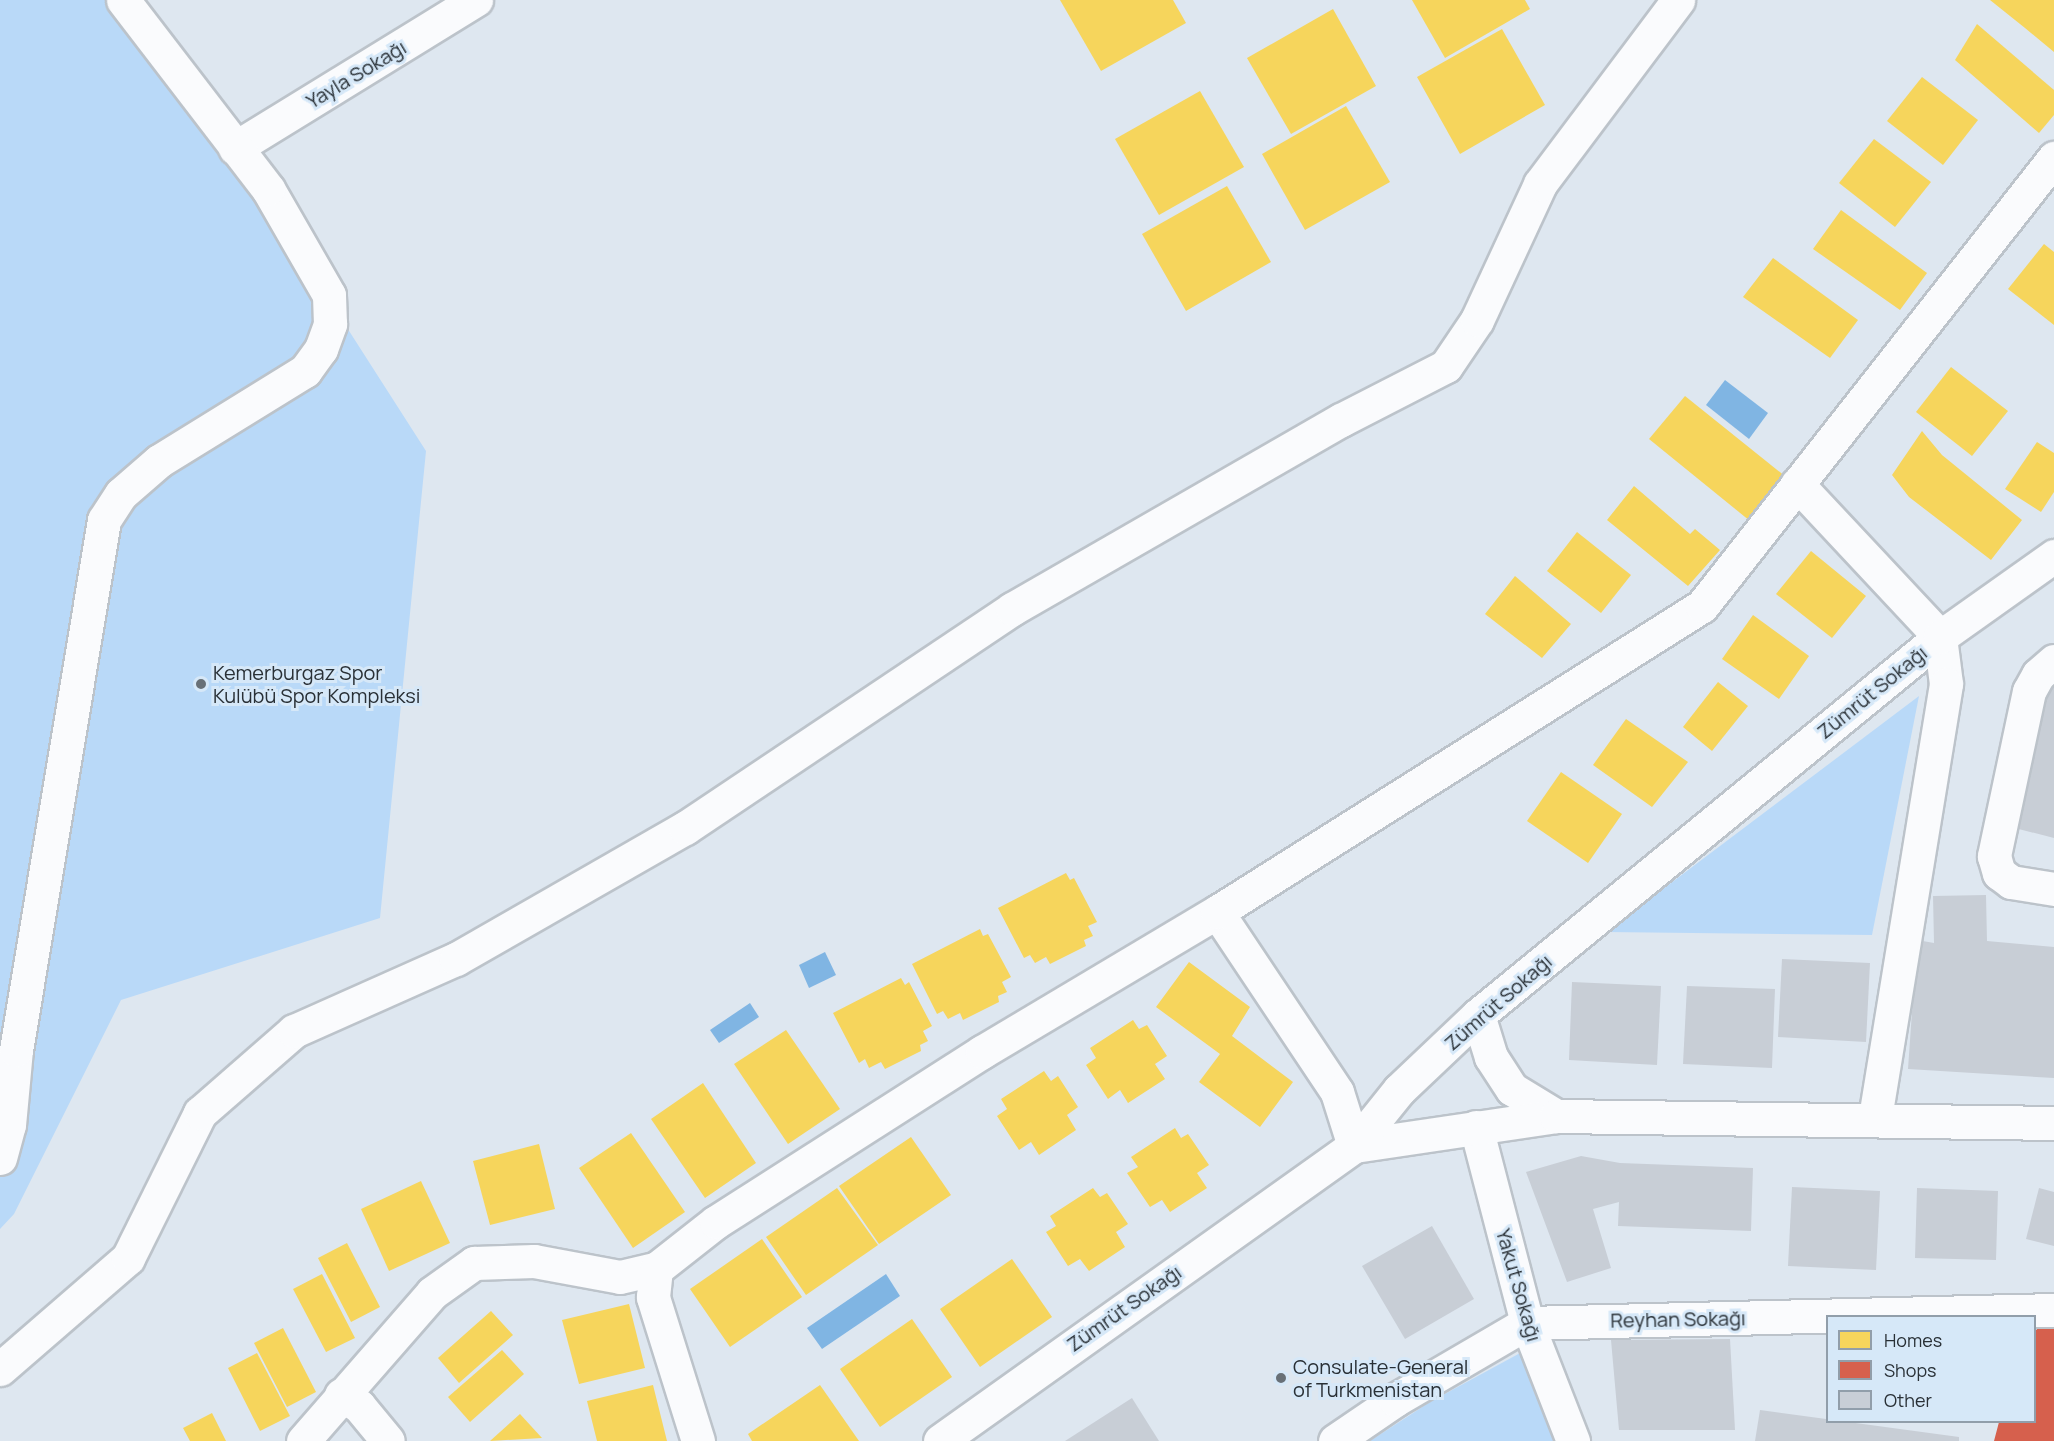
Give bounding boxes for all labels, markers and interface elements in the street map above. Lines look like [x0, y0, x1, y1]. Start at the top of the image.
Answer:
street label: Yayla Sokağı [302, 35, 410, 113]
street label: Zümrüt Sokağı [1812, 641, 1932, 743]
place label: Kemerburgaz Spor Kulübü Spor Kompleksi [213, 660, 420, 707]
marker: Kemerburgaz Spor Kulübü Spor Kompleksi [194, 677, 208, 691]
street label: Zümrüt Sokağı [1440, 949, 1556, 1055]
street label: Yakut Sokağı [1491, 1226, 1547, 1344]
street label: Zümrüt Sokağı [1062, 1260, 1186, 1356]
street label: Reyhan Sokağı [1610, 1306, 1746, 1332]
legend [1826, 1315, 2036, 1423]
text: Homes [1884, 1328, 1942, 1352]
place label: Consulate-General of Turkmenistan [1293, 1354, 1468, 1401]
text: Shops [1884, 1358, 1936, 1382]
marker: Consulate-General of Turkmenistan [1274, 1371, 1288, 1385]
text: Other [1884, 1388, 1932, 1412]

